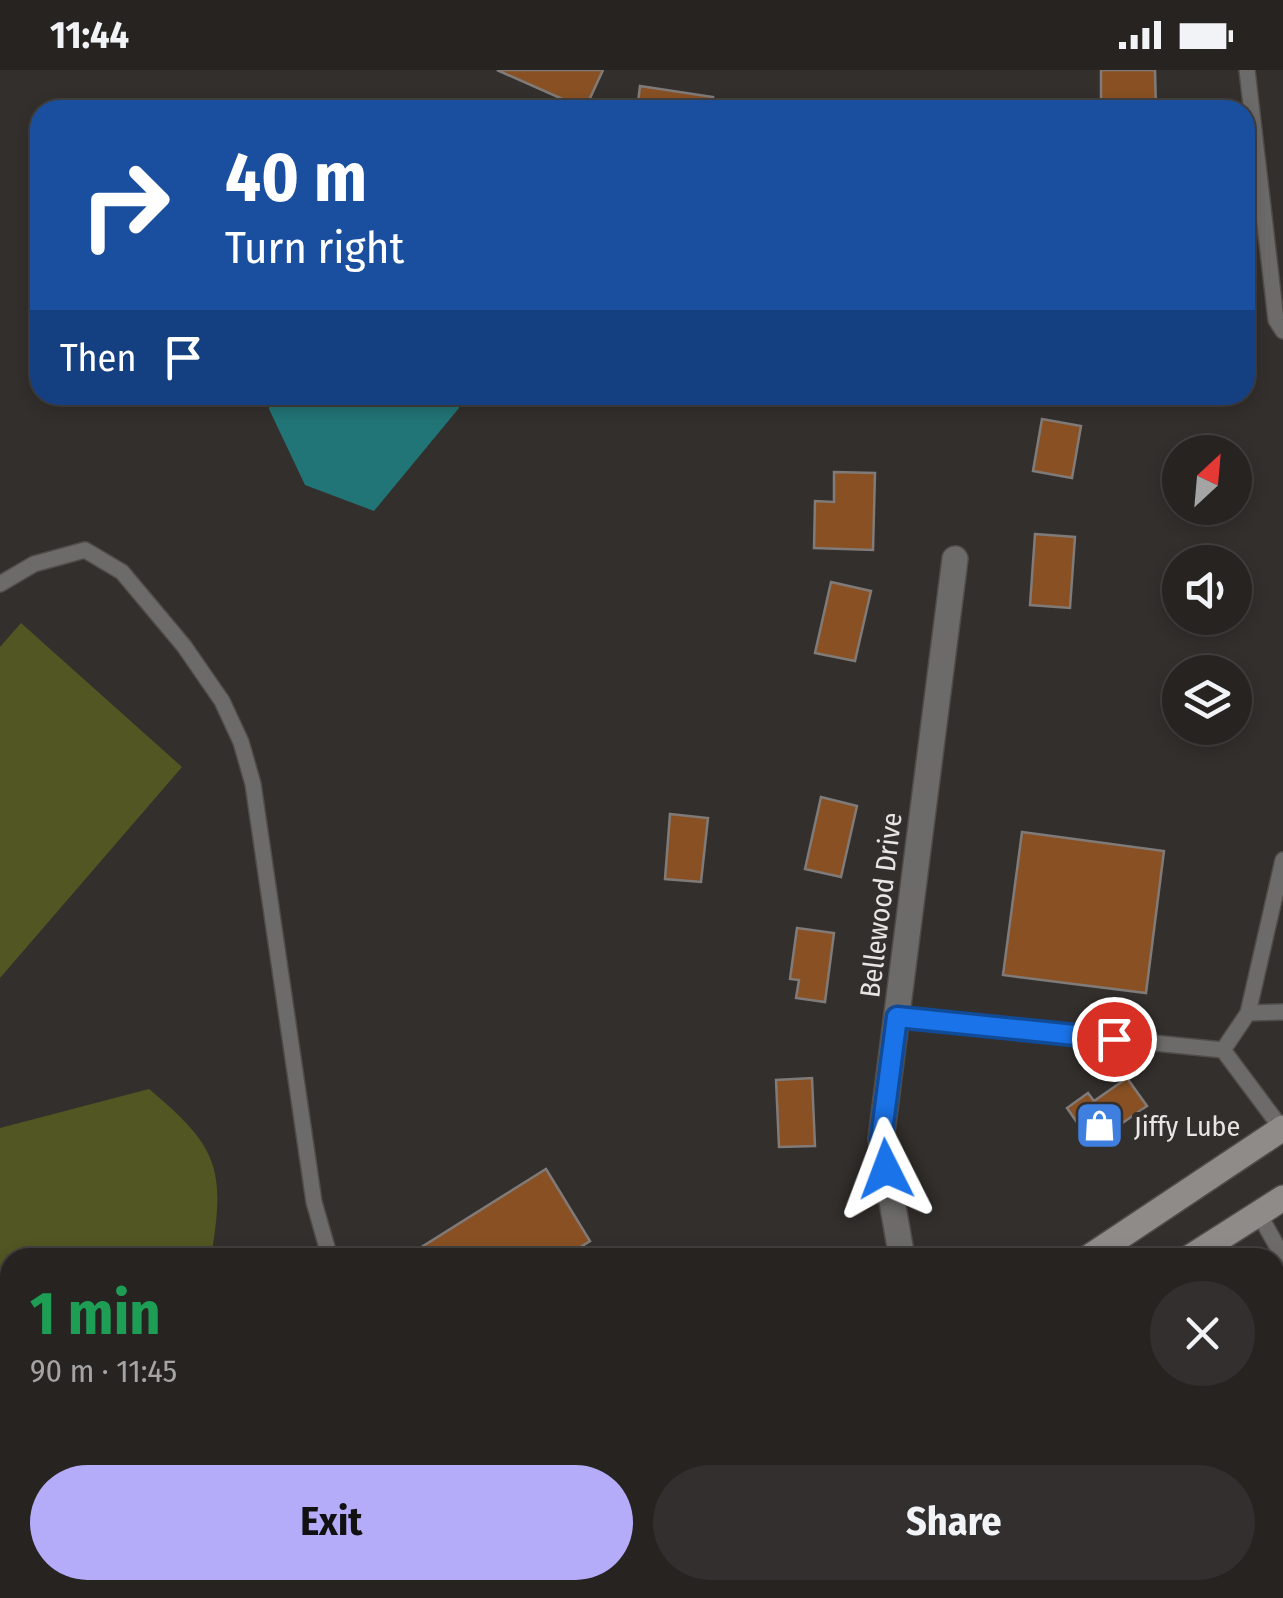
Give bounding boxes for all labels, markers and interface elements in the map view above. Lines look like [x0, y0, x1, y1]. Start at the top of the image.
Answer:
text: 11:44 [50, 12, 129, 58]
text: 40 m [225, 136, 367, 220]
icon: right [60, 140, 190, 270]
text: Turn right [225, 221, 404, 275]
icon: arrive [156, 330, 211, 385]
text: Then [60, 335, 136, 381]
north arrow [1162, 435, 1252, 525]
map controls [1162, 435, 1252, 745]
button: sound [1162, 545, 1252, 635]
button: layers [1162, 655, 1252, 745]
street label: Bellewood Drive [853, 811, 909, 999]
pin [1072, 997, 1157, 1082]
icon: arrive [1087, 1012, 1142, 1067]
shop icon: Jiffy Lube [1073, 1100, 1125, 1152]
place label: Jiffy Lube [1134, 1110, 1240, 1143]
position arrow [834, 1117, 938, 1221]
text: 1 min [30, 1278, 161, 1350]
button: close [1150, 1281, 1255, 1386]
text: 90 m · 11:45 [30, 1352, 177, 1390]
button: Exit [30, 1465, 633, 1580]
button: Share [653, 1465, 1255, 1580]

